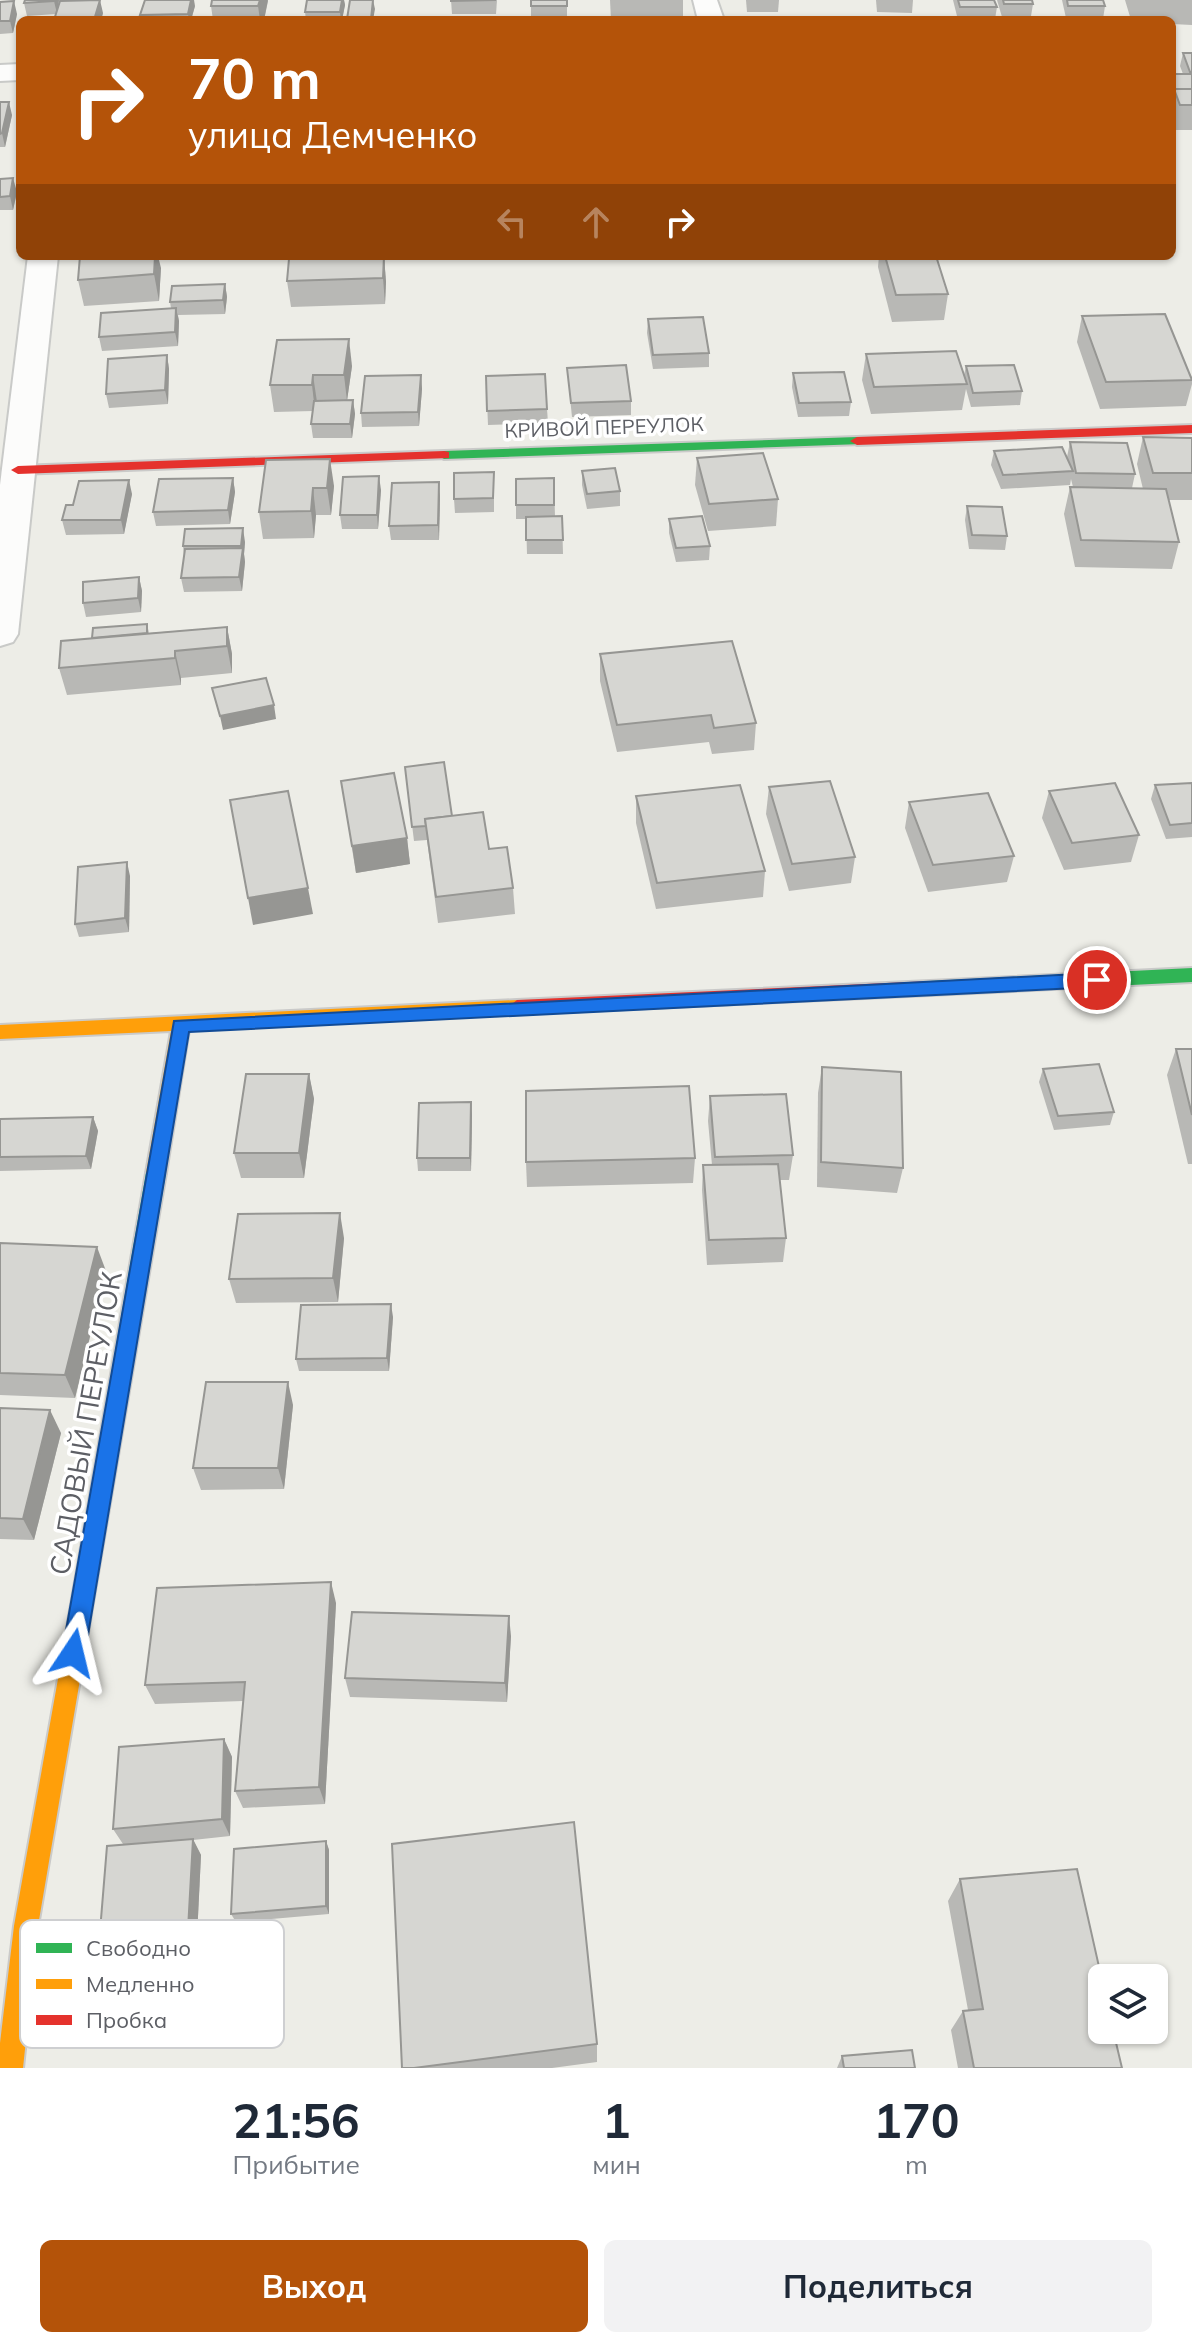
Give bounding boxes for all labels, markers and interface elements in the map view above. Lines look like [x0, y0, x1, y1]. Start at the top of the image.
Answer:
text: 70 m [188, 43, 321, 113]
icon: right [56, 48, 160, 152]
text: улица Демченко [188, 112, 477, 157]
icon: left [490, 200, 534, 244]
icon: ahead [574, 200, 618, 244]
icon: right [658, 200, 702, 244]
street label: КРИВОЙ ПЕРЕУЛОК [504, 411, 704, 443]
pin [1063, 946, 1131, 1014]
icon: arrive [1075, 958, 1119, 1002]
street label: САДОВЫЙ ПЕРЕУЛОК [41, 1268, 129, 1577]
position arrow [31, 1611, 115, 1695]
legend [20, 1920, 284, 2048]
text: Свободно [86, 1934, 191, 1962]
map controls [1088, 1964, 1168, 2044]
button: layers [1088, 1964, 1168, 2044]
text: Медленно [86, 1970, 195, 1998]
text: Пробка [86, 2006, 167, 2034]
text: 21:56 [233, 2090, 360, 2150]
text: 1 [602, 2090, 631, 2150]
text: 170 [873, 2090, 960, 2150]
text: Прибытие [232, 2148, 360, 2181]
text: мин [592, 2148, 641, 2181]
text: m [905, 2148, 928, 2181]
button: Выход [40, 2240, 588, 2332]
button: Поделиться [604, 2240, 1152, 2332]

